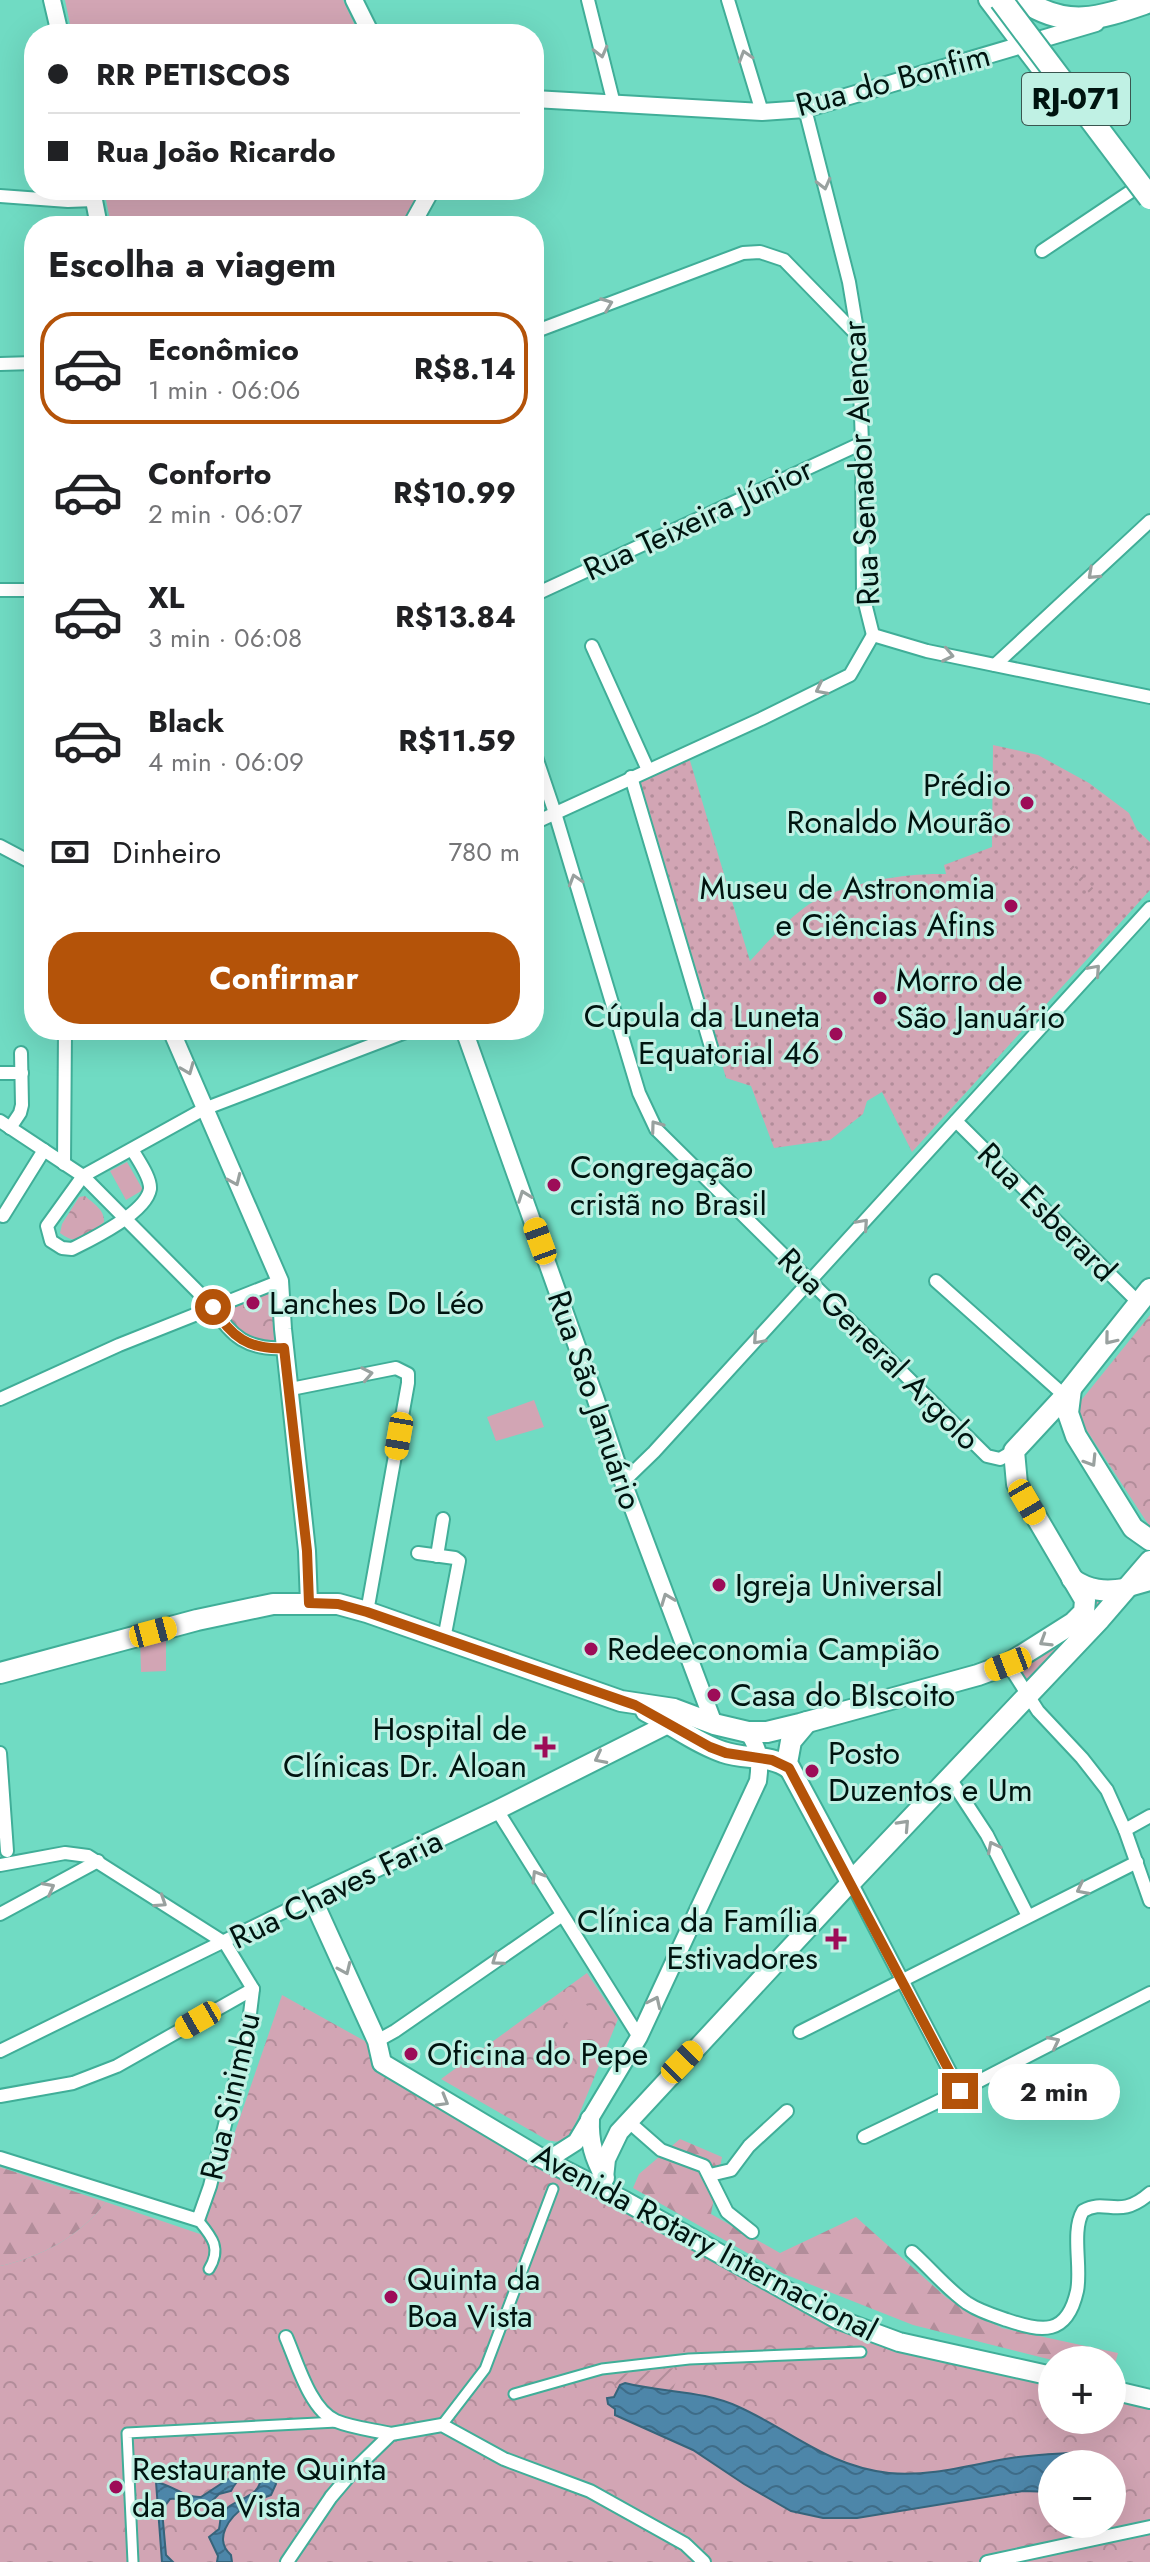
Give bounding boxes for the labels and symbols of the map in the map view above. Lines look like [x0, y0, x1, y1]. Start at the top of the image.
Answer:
street label: Rua do Bonfim [791, 32, 995, 128]
one-way arrow [591, 44, 608, 58]
one-way arrow [738, 49, 754, 63]
road number: RJ-071 [1022, 73, 1130, 125]
one-way arrow [814, 177, 831, 191]
one-way arrow [599, 297, 613, 314]
street label: Rua Senador Alencar [831, 319, 891, 607]
street label: Rua Teixeira Júnior [576, 446, 820, 592]
one-way arrow [1088, 565, 1102, 580]
one-way arrow [940, 646, 954, 663]
one-way arrow [815, 680, 830, 695]
place label: Prédio Ronaldo Mourão [787, 762, 1011, 845]
marker: Prédio Ronaldo Mourão [1018, 794, 1036, 812]
place label: Museu de Astronomia e Ciências Afins [700, 865, 995, 948]
one-way arrow [568, 874, 584, 888]
marker: Museu de Astronomia e Ciências Afins [1002, 897, 1020, 915]
place label: Morro de São Januário [896, 957, 1065, 1040]
one-way arrow [1085, 964, 1099, 979]
marker: Morro de São Januário [871, 989, 889, 1007]
place label: Cúpula da Luneta Equatorial 46 [584, 993, 820, 1076]
marker: Cúpula da Luneta Equatorial 46 [827, 1025, 845, 1043]
one-way arrow [178, 1061, 194, 1075]
one-way arrow [651, 1121, 666, 1135]
street label: Rua Esberard [967, 1132, 1127, 1292]
place label: Congregação cristã no Brasil [570, 1144, 767, 1227]
one-way arrow [226, 1172, 242, 1186]
marker: Congregação cristã no Brasil [545, 1176, 563, 1194]
one-way arrow [517, 1190, 533, 1204]
car [521, 1214, 559, 1268]
one-way arrow [853, 1218, 867, 1233]
street label: Rua General Argolo [767, 1237, 991, 1461]
place label: Lanches Do Léo [269, 1280, 484, 1326]
street label: Rua São Januário [536, 1284, 654, 1516]
route start [195, 1289, 231, 1325]
marker: Lanches Do Léo [244, 1294, 262, 1312]
one-way arrow [752, 1330, 767, 1344]
one-way arrow [1106, 1330, 1120, 1345]
one-way arrow [360, 1366, 373, 1383]
car [383, 1410, 415, 1462]
one-way arrow [1082, 1452, 1097, 1466]
car [1005, 1475, 1049, 1529]
place label: Igreja Universal [735, 1562, 943, 1608]
marker: Igreja Universal [710, 1576, 728, 1594]
one-way arrow [660, 1593, 677, 1607]
car [127, 1614, 179, 1650]
place label: Redeeconomia Campião [607, 1626, 940, 1672]
one-way arrow [1039, 1631, 1054, 1646]
marker: Redeeconomia Campião [582, 1640, 600, 1658]
car [981, 1644, 1035, 1684]
place label: Casa do BIscoito [730, 1672, 955, 1718]
marker: Casa do BIscoito [705, 1686, 723, 1704]
place label: Hospital de Clínicas Dr. Aloan [283, 1706, 527, 1789]
place label: Posto Duzentos e Um [828, 1730, 1033, 1813]
marker: Hospital de Clínicas Dr. Aloan [534, 1736, 556, 1758]
one-way arrow [593, 1749, 608, 1764]
marker: Posto Duzentos e Um [803, 1762, 821, 1780]
street label: Rua Chaves Faria [222, 1818, 450, 1960]
one-way arrow [895, 1820, 909, 1835]
one-way arrow [987, 1840, 1002, 1855]
one-way arrow [532, 1870, 547, 1885]
one-way arrow [1076, 1879, 1091, 1895]
one-way arrow [41, 1882, 55, 1897]
one-way arrow [153, 1893, 167, 1908]
place label: Clínica da Família Estivadores [577, 1898, 818, 1981]
marker: Clínica da Família Estivadores [825, 1928, 847, 1950]
one-way arrow [492, 1951, 506, 1966]
one-way arrow [335, 1961, 351, 1975]
one-way arrow [645, 1996, 661, 2011]
car [171, 1998, 225, 2042]
street label: Rua Sinimbu [188, 2008, 272, 2184]
place label: Oficina do Pepe [427, 2031, 648, 2077]
car [657, 2036, 707, 2088]
one-way arrow [1045, 2037, 1060, 2052]
marker: Oficina do Pepe [402, 2045, 420, 2063]
callout: 2 min [988, 2063, 1120, 2119]
route end [942, 2073, 978, 2109]
one-way arrow [434, 2091, 449, 2107]
street label: Avenida Rotary Internacional [524, 2131, 886, 2353]
place label: Quinta da Boa Vista [407, 2256, 541, 2339]
marker: Quinta da Boa Vista [382, 2288, 400, 2306]
place label: Restaurante Quinta da Boa Vista [132, 2446, 386, 2529]
marker: Restaurante Quinta da Boa Vista [107, 2478, 125, 2496]

